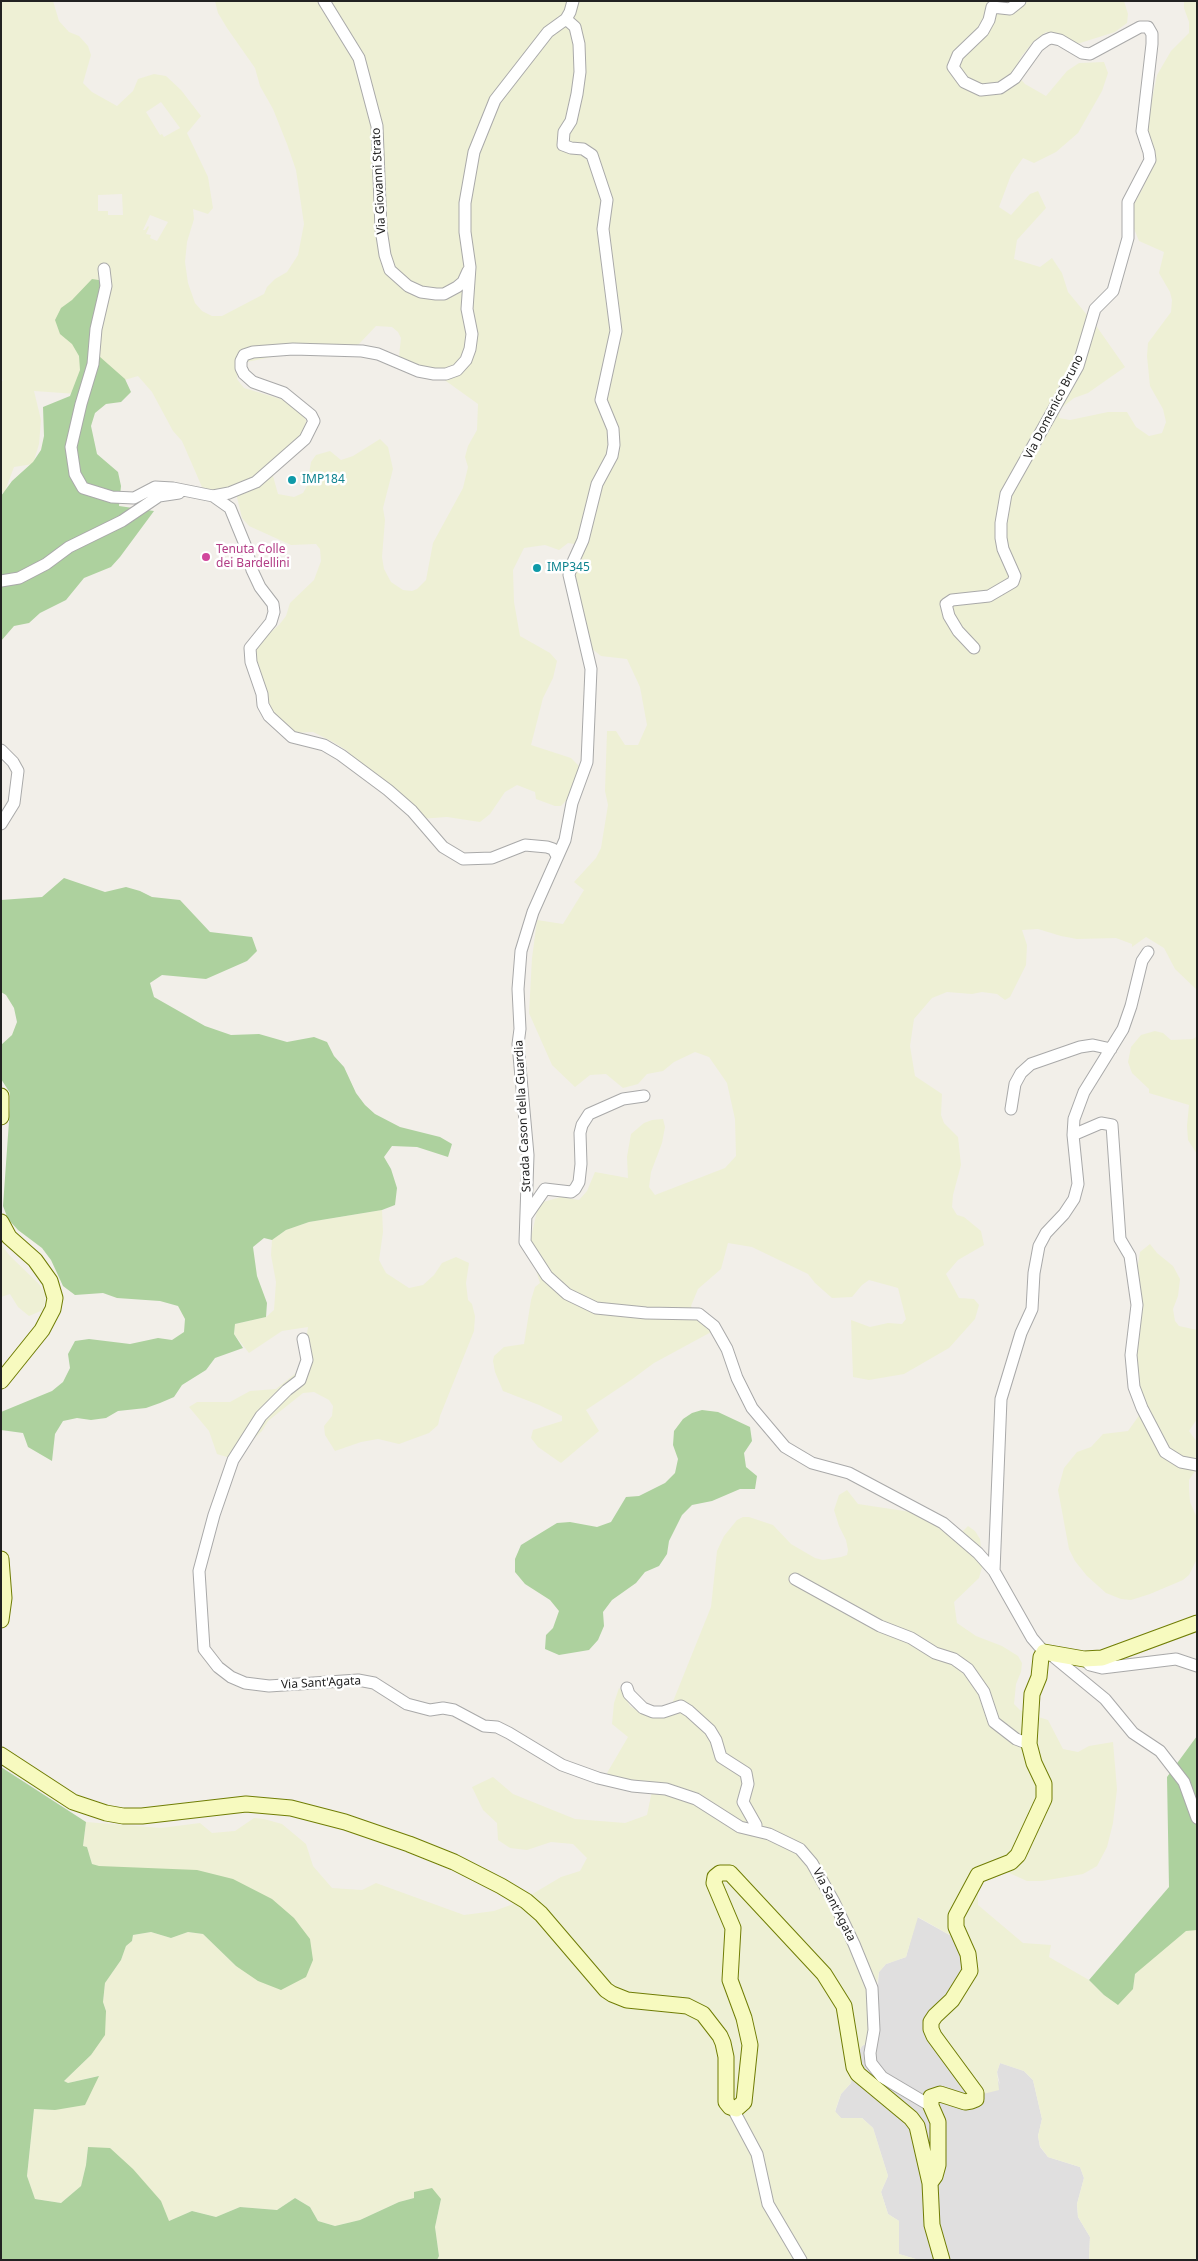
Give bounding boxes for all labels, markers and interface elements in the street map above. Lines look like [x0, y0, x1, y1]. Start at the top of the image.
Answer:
street label: Via Giovanni Strato [369, 127, 389, 235]
street label: Via Domenico Bruno [1021, 352, 1087, 462]
place label: IMP184 [302, 473, 345, 487]
marker: IMP184 [286, 474, 298, 486]
place label: Tenuta Colle dei Bardellini [216, 543, 290, 571]
marker: Tenuta Colle dei Bardellini [200, 551, 212, 563]
place label: IMP345 [547, 561, 590, 575]
marker: IMP345 [531, 562, 543, 574]
street label: Strada Cason della Guardia [512, 1039, 534, 1193]
street label: Via Sant'Agata [281, 1674, 361, 1692]
street label: Via Sant'Agata [809, 1866, 859, 1944]

